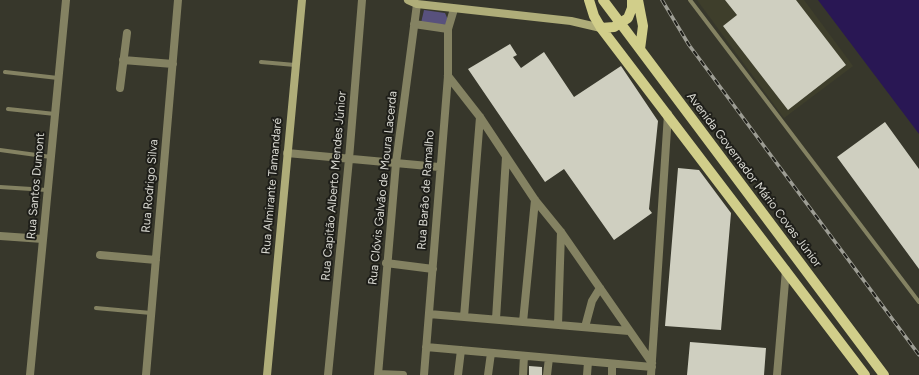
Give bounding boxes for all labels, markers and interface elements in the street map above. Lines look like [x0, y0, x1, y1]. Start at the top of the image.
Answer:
street label: Rua Clóvis Galvão de Moura Lacerda [366, 90, 400, 286]
street label: Avenida Governador Mário Covas Júnior [683, 90, 825, 270]
street label: Rua Capitão Alberto Mendes Júnior [319, 91, 349, 281]
street label: Rua Almirante Tamandaré [259, 117, 285, 255]
street label: Rua Barão de Ramalho [415, 130, 437, 250]
street label: Rua Santos Dumont [24, 132, 48, 240]
street label: Rua Rodrigo Silva [139, 139, 161, 233]

